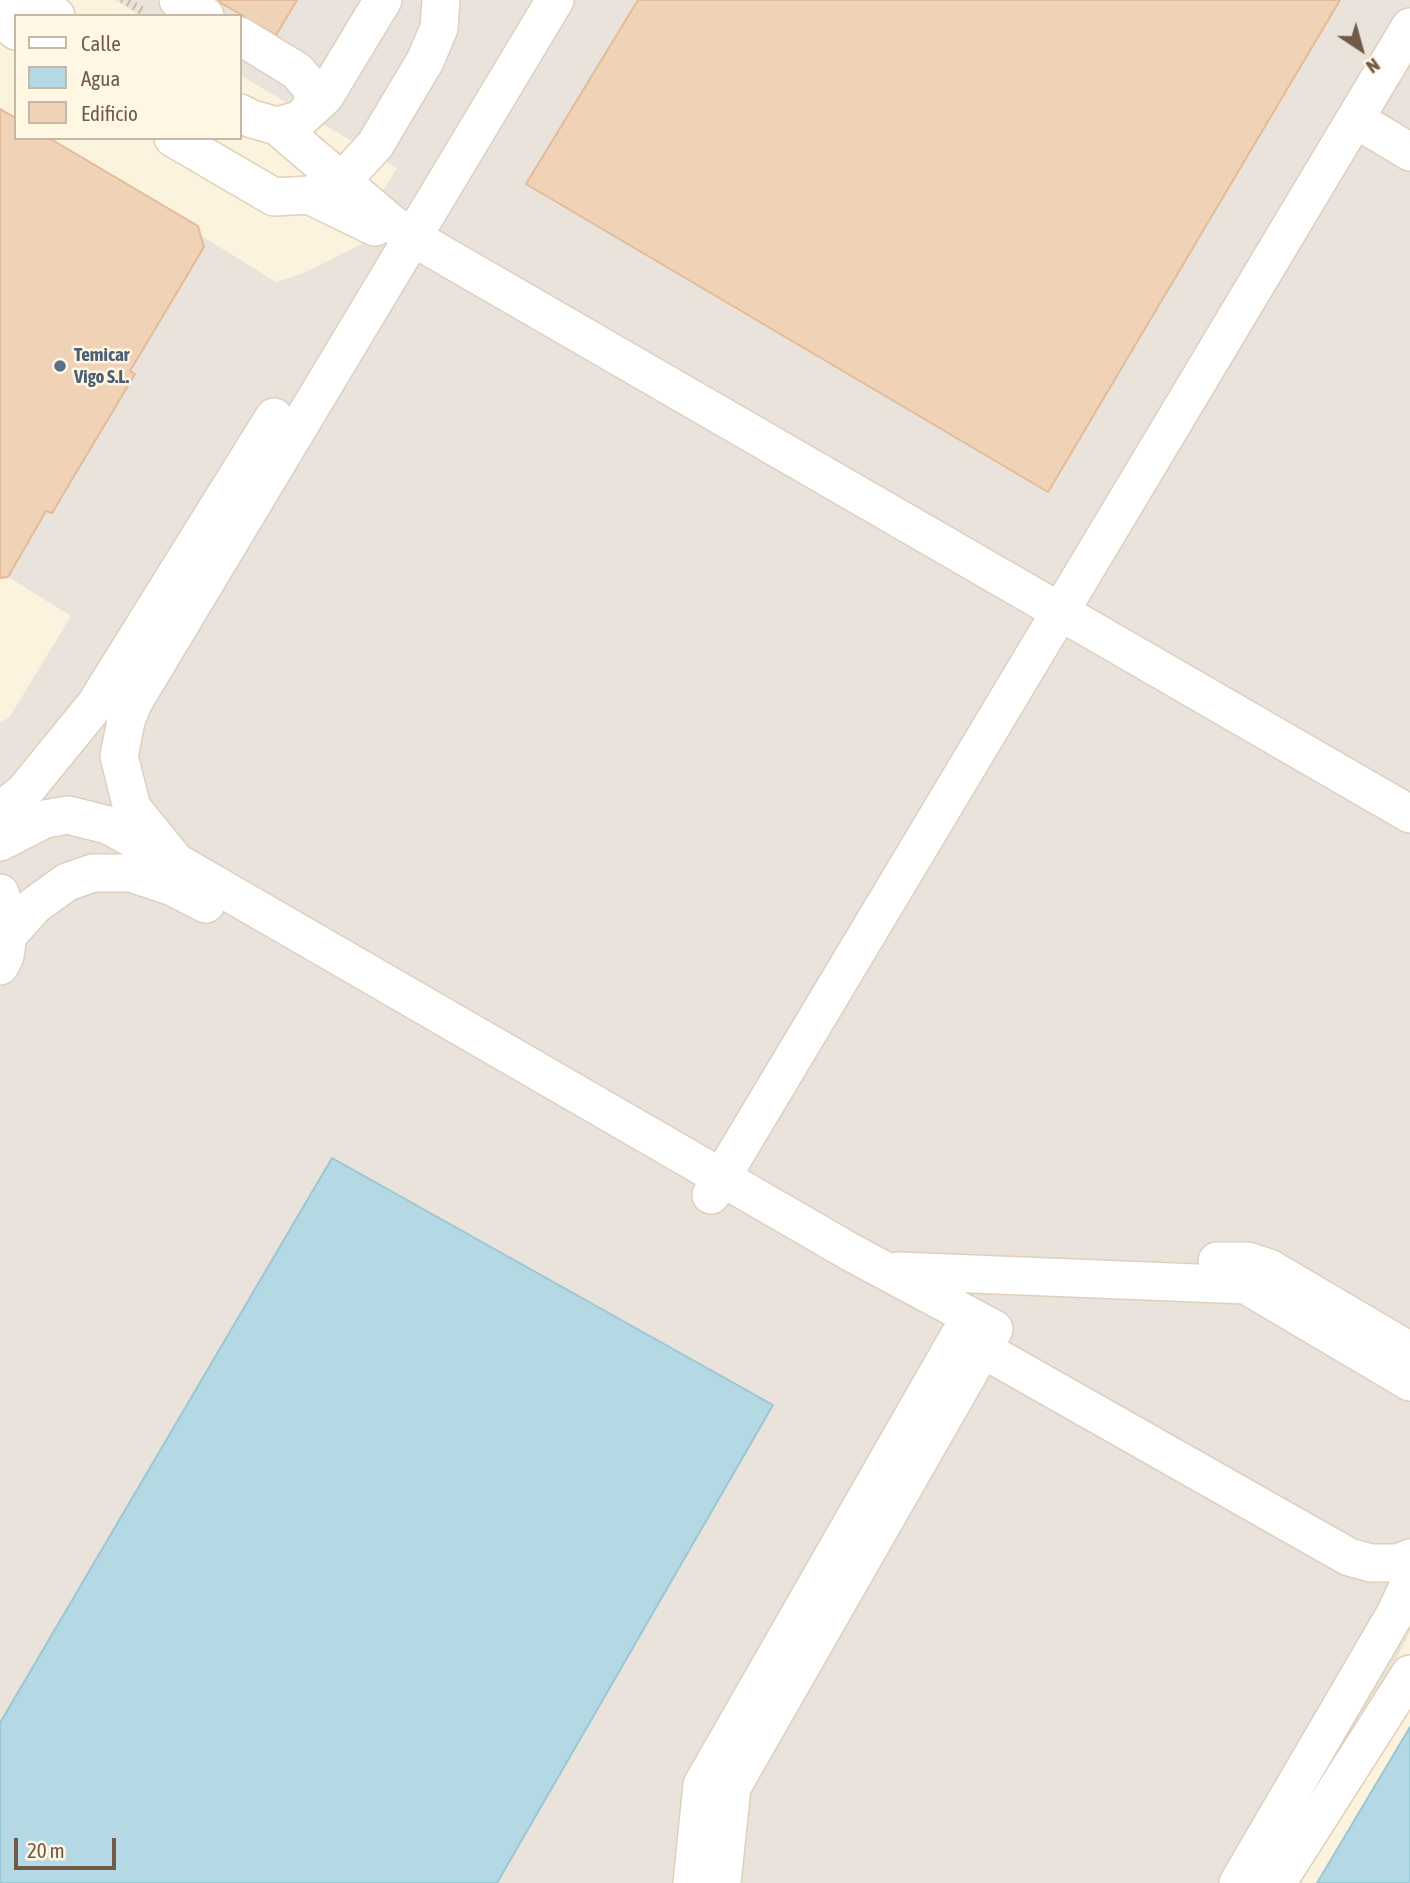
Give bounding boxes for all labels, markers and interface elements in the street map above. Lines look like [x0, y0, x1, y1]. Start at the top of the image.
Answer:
legend [14, 14, 242, 140]
north arrow [1326, 14, 1396, 84]
text: Calle [81, 31, 121, 55]
text: N [1362, 54, 1384, 78]
text: Agua [81, 66, 120, 90]
text: Edificio [81, 101, 138, 125]
place label: Temicar Vigo S.L. [74, 344, 129, 388]
marker: Temicar Vigo S.L. [52, 358, 68, 374]
scale bar [18, 1824, 119, 1868]
text: 20 m [27, 1838, 65, 1862]

